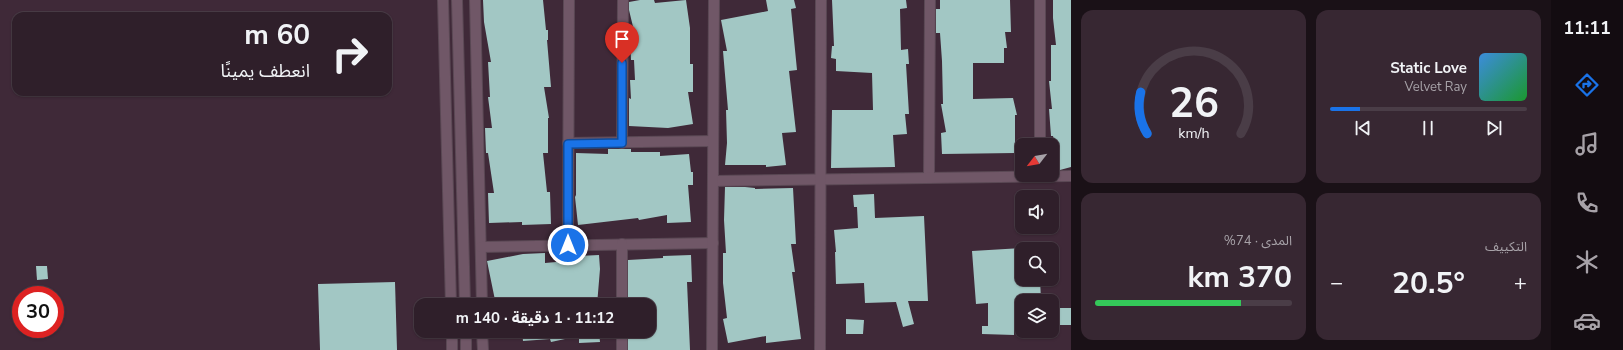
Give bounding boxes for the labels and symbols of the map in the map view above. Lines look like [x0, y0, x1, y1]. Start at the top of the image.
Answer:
pin [605, 22, 639, 63]
north arrow [1015, 138, 1059, 182]
position arrow [547, 224, 589, 266]
speed limit sign: 30 [12, 286, 64, 338]

